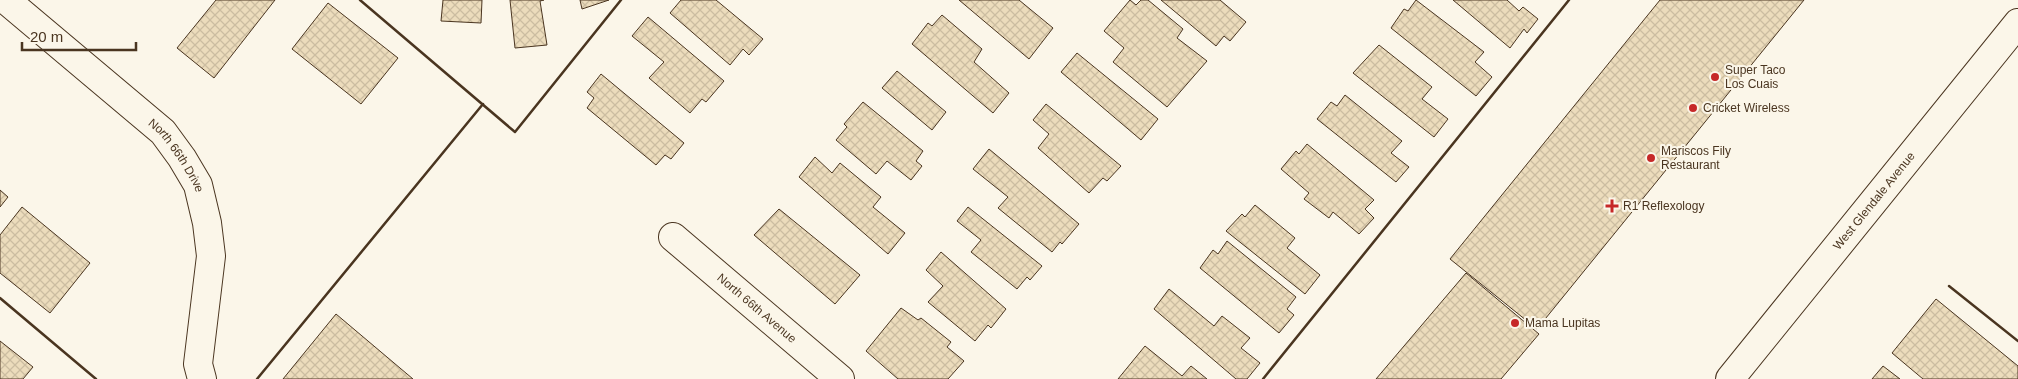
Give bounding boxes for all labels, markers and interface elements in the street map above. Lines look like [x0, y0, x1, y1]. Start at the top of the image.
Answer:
scale bar [22, 20, 136, 52]
text: 20 m [30, 28, 63, 45]
place label: Super Taco Los Cuais [1725, 63, 1786, 91]
marker: Super Taco Los Cuais [1709, 71, 1721, 83]
place label: Cricket Wireless [1703, 101, 1790, 115]
marker: Cricket Wireless [1687, 102, 1699, 114]
street label: North 66th Drive [146, 116, 207, 194]
place label: Mariscos Fily Restaurant [1661, 144, 1731, 172]
street label: West Glendale Avenue [1830, 149, 1918, 253]
marker: Mariscos Fily Restaurant [1645, 152, 1657, 164]
marker: R1 Reflexology [1605, 199, 1619, 213]
place label: R1 Reflexology [1623, 199, 1704, 213]
street label: North 66th Avenue [714, 271, 799, 346]
place label: Mama Lupitas [1525, 316, 1600, 330]
marker: Mama Lupitas [1509, 317, 1521, 329]

